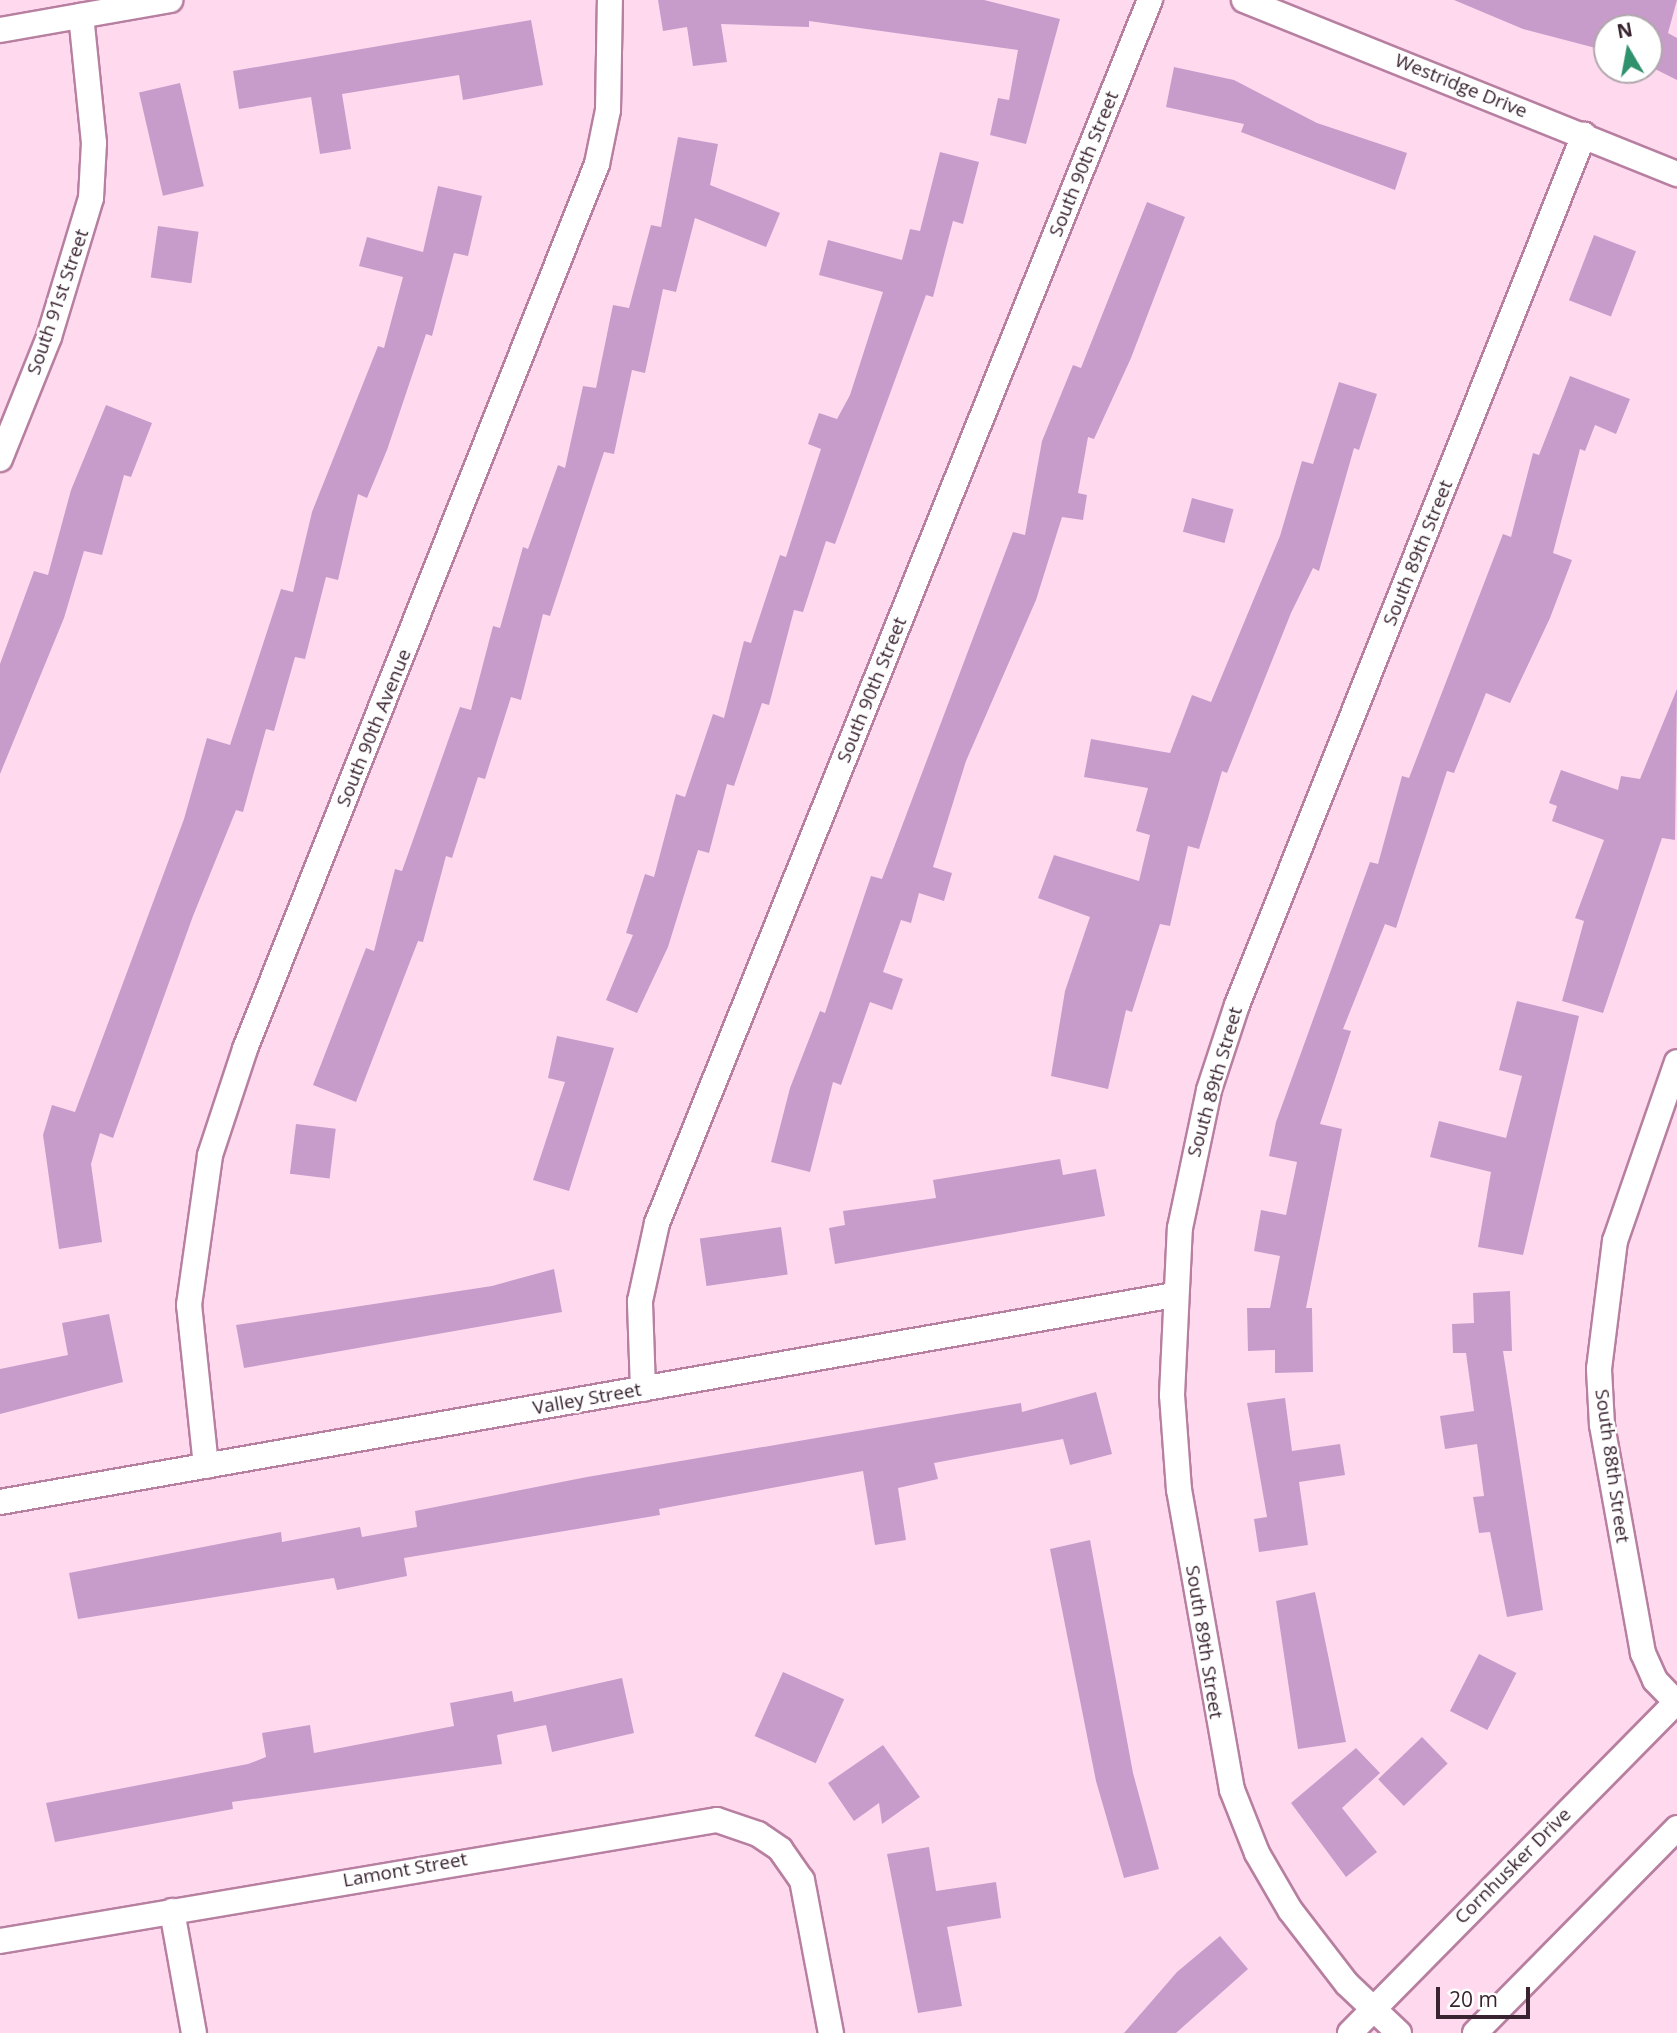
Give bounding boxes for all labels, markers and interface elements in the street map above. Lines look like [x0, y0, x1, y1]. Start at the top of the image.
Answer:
north arrow [1593, 14, 1663, 84]
text: N [1615, 16, 1635, 44]
street label: Westridge Drive [1392, 49, 1530, 123]
street label: South 90th Street [1044, 88, 1124, 240]
street label: South 91st Street [22, 226, 94, 378]
street label: South 89th Street [1378, 477, 1458, 629]
street label: South 90th Street [832, 614, 912, 766]
street label: South 90th Avenue [332, 646, 416, 810]
street label: South 89th Street [1183, 1004, 1247, 1160]
street label: Valley Street [531, 1378, 643, 1420]
street label: South 88th Street [1590, 1388, 1634, 1544]
street label: South 89th Street [1181, 1564, 1227, 1720]
street label: Cornhusker Drive [1450, 1803, 1576, 1929]
street label: Lamont Street [341, 1848, 469, 1892]
scale bar [1439, 1974, 1534, 2018]
text: 20 m [1449, 1985, 1498, 2013]

